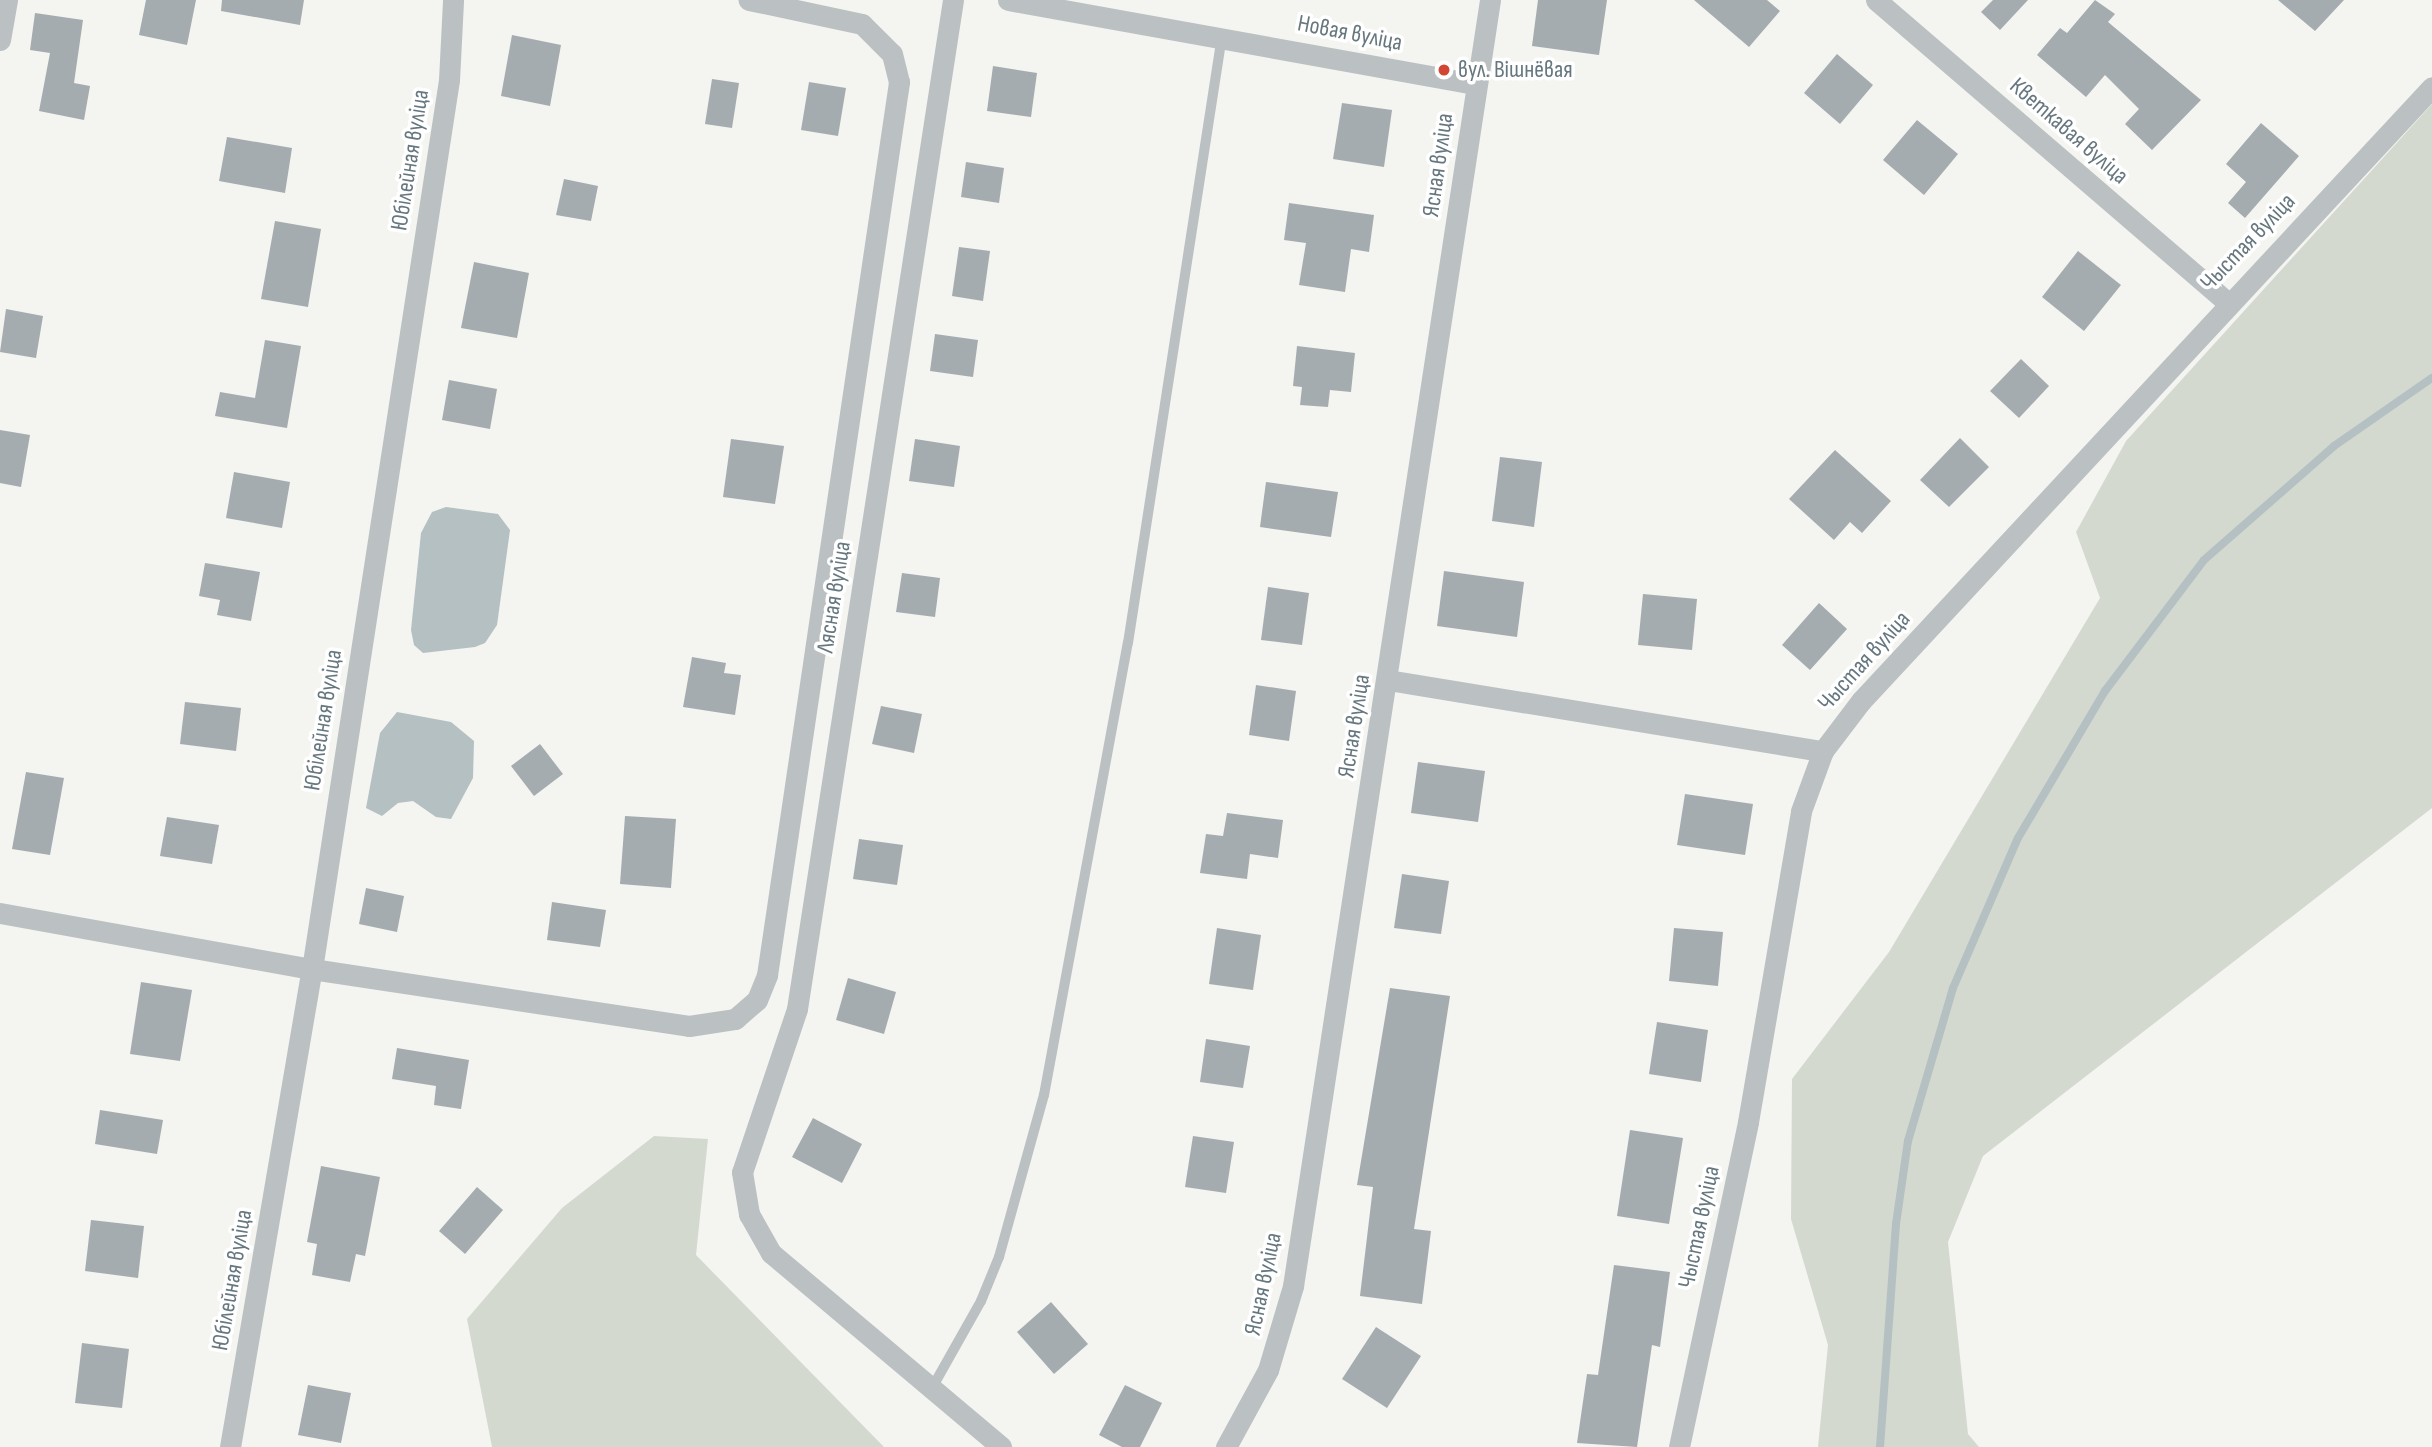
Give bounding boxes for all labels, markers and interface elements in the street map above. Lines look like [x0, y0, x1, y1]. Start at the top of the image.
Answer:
street label: Новая вуліца [1295, 9, 1405, 57]
place label: вул. Вішнёвая [1458, 56, 1573, 84]
marker: вул. Вішнёвая [1436, 62, 1452, 78]
street label: Кветкавая вуліца [2004, 72, 2134, 190]
street label: Юбілейная вуліца [385, 87, 435, 233]
street label: Ясная вуліца [1416, 111, 1460, 219]
street label: Чыстая вуліца [2195, 187, 2301, 297]
street label: Лясная вуліца [811, 539, 857, 655]
street label: Чыстая вуліца [1812, 605, 1916, 717]
street label: Юбілейная вуліца [298, 647, 348, 793]
street label: Ясная вуліца [1332, 672, 1376, 780]
street label: Чыстая вуліца [1672, 1163, 1726, 1291]
street label: Юбілейная вуліца [205, 1207, 259, 1353]
street label: Ясная вуліца [1238, 1230, 1288, 1338]

